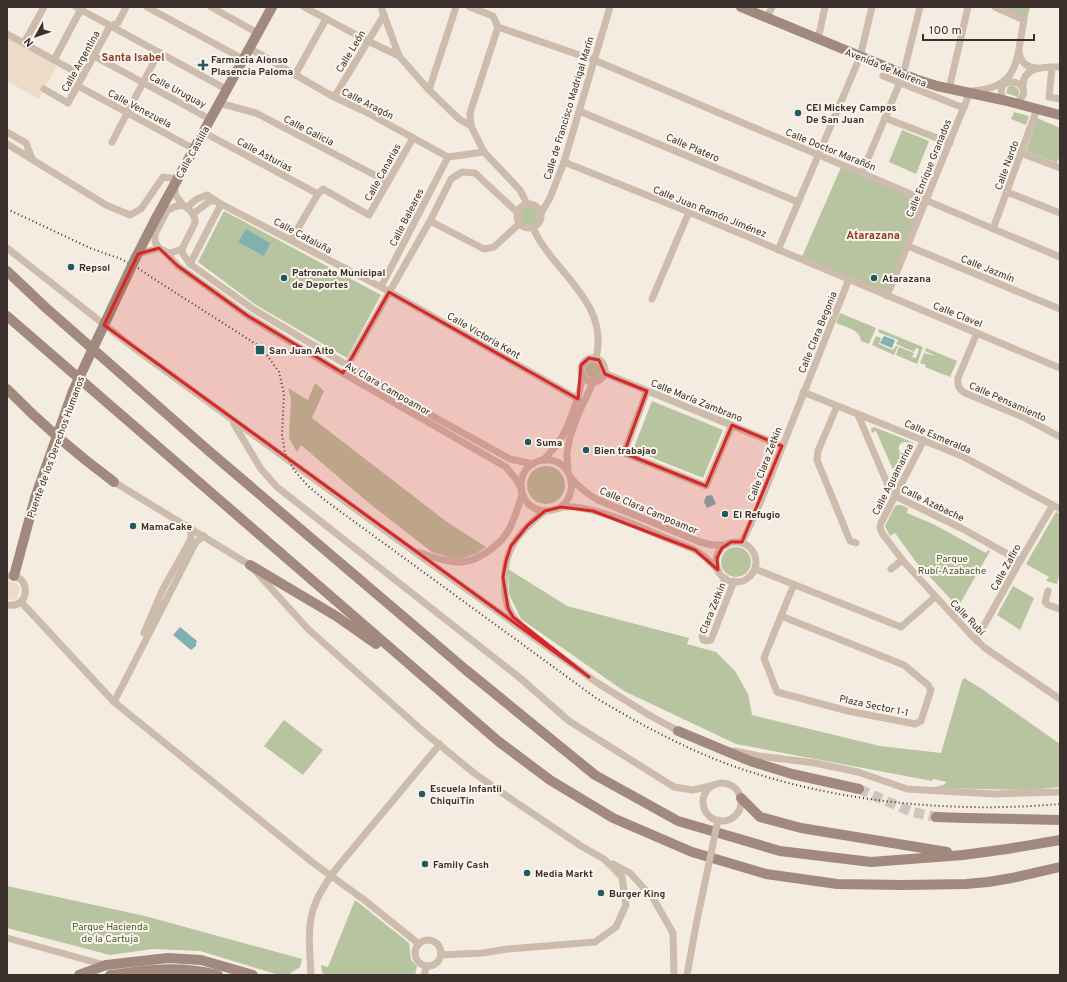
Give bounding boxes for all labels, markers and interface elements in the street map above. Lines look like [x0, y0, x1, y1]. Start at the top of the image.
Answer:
north arrow [16, 16, 56, 56]
scale bar [923, 16, 1034, 42]
text: 100 m [929, 23, 962, 39]
street label: Calle León [334, 28, 369, 75]
street label: Calle Argentina [59, 29, 104, 95]
text: N [21, 34, 37, 49]
street label: Calle de Francisco Madrigal Marín [541, 35, 597, 182]
street label: Avenida de Mairena [843, 46, 928, 91]
district label: Santa Isabel [102, 51, 164, 65]
place label: Farmacia Alonso Plasencia Paloma [211, 54, 293, 79]
marker: Farmacia Alonso Plasencia Paloma [198, 60, 208, 70]
street label: Calle Uruguay [147, 71, 208, 112]
street label: Calle Aragón [339, 86, 396, 123]
street label: Calle Venezuela [105, 87, 173, 132]
place label: CEI Mickey Campos De San Juan [806, 102, 896, 127]
marker: CEI Mickey Campos De San Juan [793, 108, 803, 118]
street label: Calle Galicia [281, 113, 336, 150]
street label: Calle Enrique Granados [904, 117, 955, 219]
street label: Calle Castilla [174, 124, 213, 181]
street label: Calle Doctor Marañón [783, 126, 878, 175]
street label: Calle Platero [664, 131, 722, 166]
street label: Calle Asturias [234, 135, 295, 176]
street label: Calle Nardo [992, 139, 1023, 192]
street label: Calle Canarias [362, 141, 405, 204]
street label: Calle Juan Ramón Jiménez [651, 184, 768, 241]
street label: Calle Baleares [387, 186, 428, 249]
street label: Calle Cataluña [271, 215, 334, 257]
district label: Atarazana [846, 229, 900, 243]
street label: Calle Jazmín [959, 253, 1016, 286]
marker: Repsol [66, 262, 76, 272]
place label: Repsol [79, 262, 110, 275]
place label: Patronato Municipal de Deportes [292, 267, 385, 292]
marker: Patronato Municipal de Deportes [279, 273, 289, 283]
marker: Atarazana [869, 273, 879, 283]
place label: Atarazana [882, 273, 931, 286]
street label: Calle Clara Begonia [796, 290, 841, 375]
street label: Calle Clavel [931, 300, 984, 331]
street label: Calle Victoria Kent [444, 310, 522, 363]
marker: San Juan Alto [254, 344, 266, 356]
place label: San Juan Alto [269, 345, 334, 358]
street label: Av. Clara Campoamor [342, 360, 432, 419]
street label: Puente de los Derechos Humanos [25, 375, 88, 520]
street label: Calle María Zambrano [648, 377, 745, 426]
street label: Calle Pensamiento [967, 379, 1048, 425]
street label: Calle Esmeralda [902, 417, 973, 457]
street label: Calle Clara Zetkin [745, 425, 786, 504]
marker: Suma [523, 437, 533, 447]
place label: Suma [536, 437, 562, 450]
street label: Calle Aguamarina [870, 442, 917, 518]
marker: Bien trabajao [581, 445, 591, 455]
place label: Bien trabajao [594, 445, 657, 458]
street label: Calle Azabache [899, 483, 966, 525]
street label: Calle Clara Campoamor [597, 485, 700, 538]
marker: El Refugio [720, 509, 730, 519]
place label: El Refugio [733, 509, 780, 522]
marker: MamaCake [128, 521, 138, 531]
place label: MamaCake [141, 521, 192, 534]
street label: Calle Zafiro [988, 542, 1025, 593]
park label: Parque Rubí-Azabache [918, 553, 986, 578]
street label: Clara Zetkin [697, 581, 730, 636]
street label: Calle Rubí [947, 597, 988, 640]
street label: Plaza Sector 1-1 [838, 693, 910, 720]
place label: Escuela Infantil ChiquiTin [430, 783, 502, 808]
marker: Escuela Infantil ChiquiTin [417, 789, 427, 799]
marker: Family Cash [420, 859, 430, 869]
place label: Family Cash [433, 859, 489, 872]
marker: Media Markt [522, 868, 532, 878]
place label: Media Markt [535, 868, 593, 881]
marker: Burger King [596, 888, 606, 898]
place label: Burger King [609, 888, 665, 901]
park label: Parque Hacienda de la Cartuja [72, 921, 148, 946]

